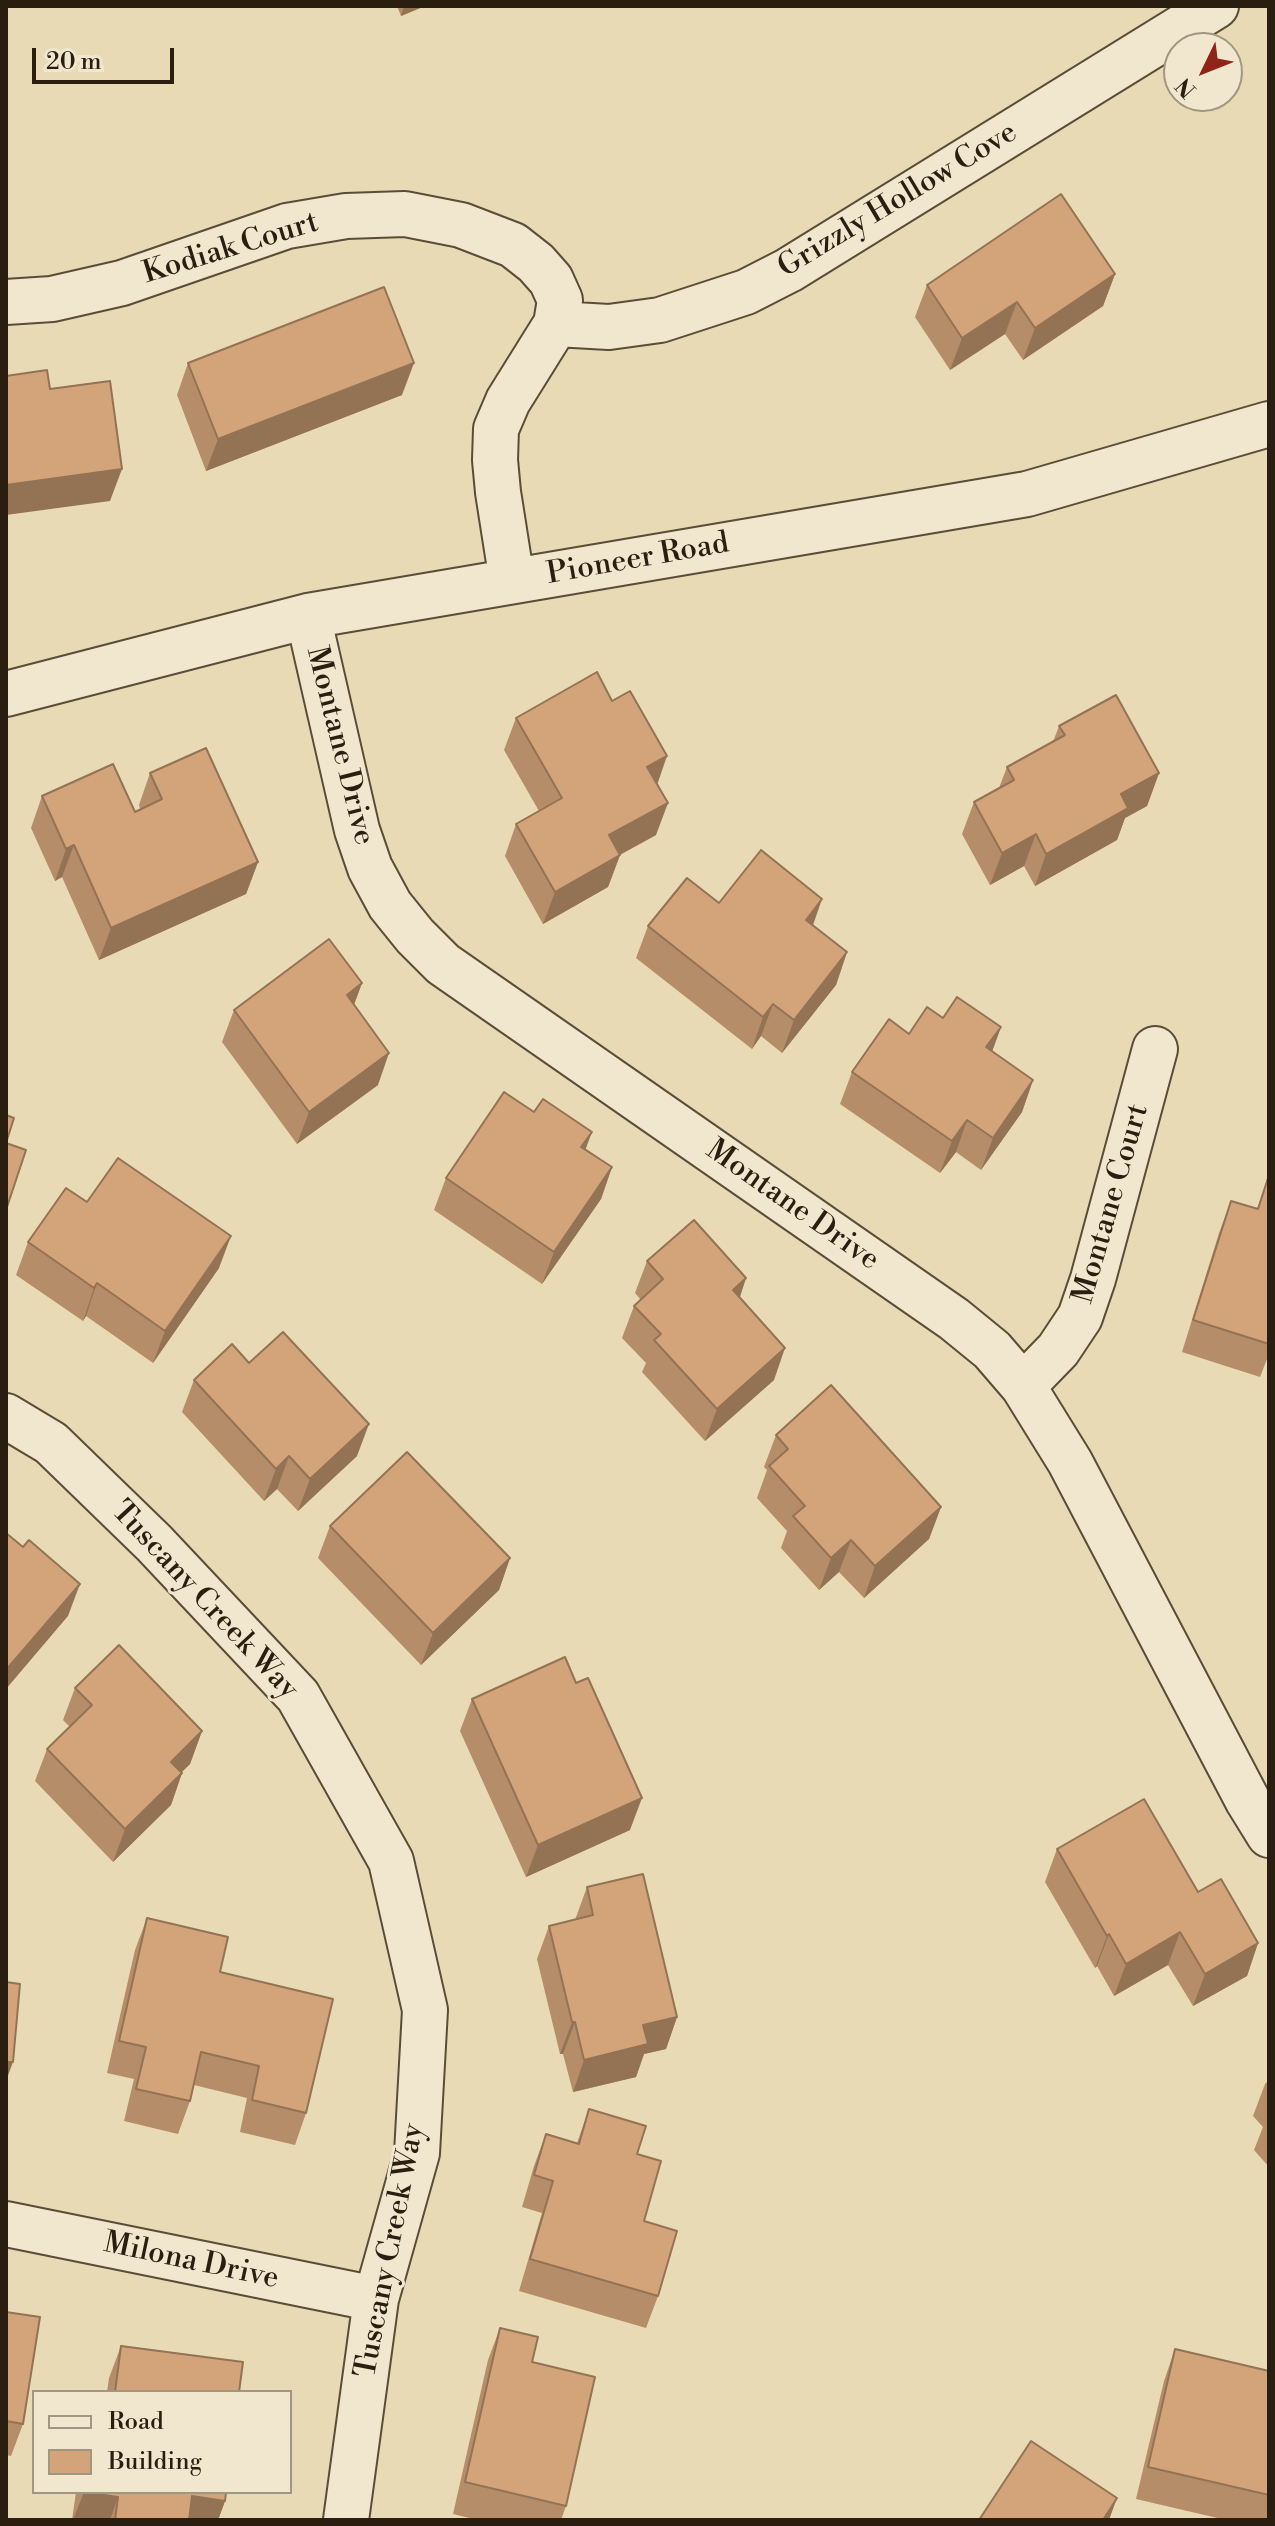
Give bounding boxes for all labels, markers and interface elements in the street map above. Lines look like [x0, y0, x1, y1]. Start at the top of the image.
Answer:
scale bar [36, 32, 178, 82]
north arrow [1163, 32, 1243, 112]
text: 20 m [46, 47, 102, 77]
text: N [1171, 72, 1202, 103]
street label: Grizzly Hollow Cove [772, 115, 1024, 287]
street label: Kodiak Court [139, 205, 323, 293]
street label: Pioneer Road [544, 526, 732, 594]
street label: Montane Drive [297, 643, 381, 849]
street label: Montane Court [1066, 1100, 1158, 1308]
street label: Montane Drive [698, 1133, 886, 1279]
street label: Tuscany Creek Way [103, 1494, 305, 1708]
street label: Tuscany Creek Way [349, 2121, 433, 2381]
street label: Milona Drive [100, 2226, 282, 2298]
legend [32, 2390, 292, 2494]
text: Road [108, 2407, 164, 2437]
text: Building [108, 2447, 202, 2477]

